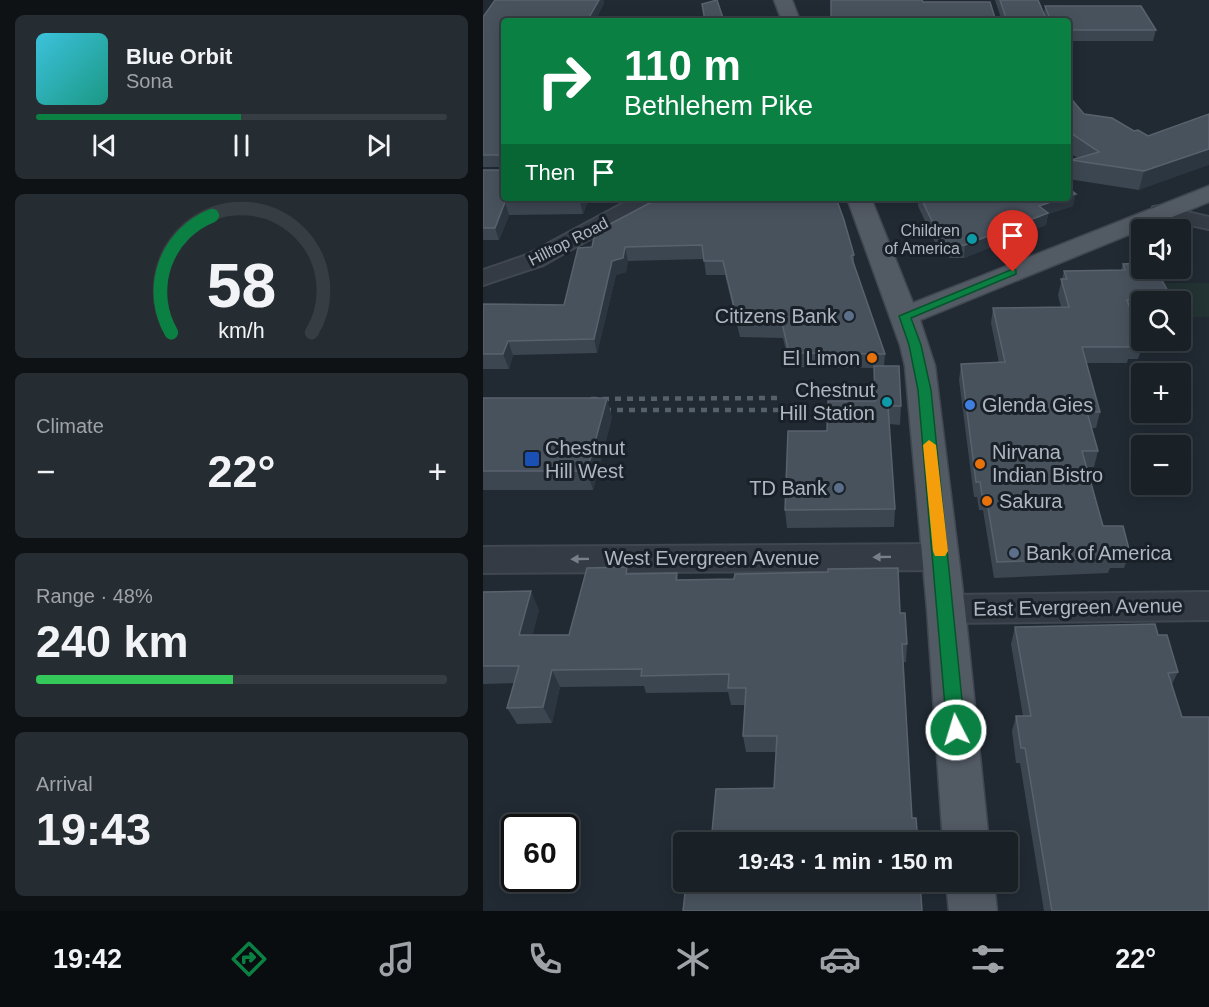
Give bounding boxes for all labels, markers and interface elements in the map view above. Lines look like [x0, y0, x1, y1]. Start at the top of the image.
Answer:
icon: right [525, 42, 603, 120]
text: 110 m [624, 42, 741, 89]
text: Blue Orbit [126, 44, 232, 69]
text: Sona [126, 70, 173, 92]
text: Bethlehem Pike [624, 91, 813, 121]
icon: previous [88, 129, 121, 162]
icon: pause [225, 129, 258, 162]
icon: next [362, 129, 395, 162]
icon: arrive [587, 156, 620, 189]
text: Then [525, 160, 575, 185]
pin [987, 210, 1038, 272]
street label: Hilltop Road [526, 214, 611, 269]
icon: arrive [996, 219, 1029, 252]
map controls [1131, 219, 1191, 495]
button: sound [1131, 219, 1191, 279]
place label: Children of America [884, 222, 960, 257]
marker: Children of America [965, 232, 979, 246]
text: 58 [207, 251, 276, 320]
button: search [1131, 291, 1191, 351]
place label: Citizens Bank [715, 305, 838, 327]
marker: Citizens Bank [842, 309, 856, 323]
text: km/h [218, 320, 265, 344]
place label: El Limon [782, 347, 860, 369]
marker: El Limon [865, 351, 879, 365]
button: + [1131, 363, 1191, 423]
place label: Chestnut Hill Station [779, 379, 875, 424]
place label: Glenda Gies [982, 394, 1093, 416]
marker: Chestnut Hill Station [880, 395, 894, 409]
marker: Glenda Gies [963, 398, 977, 412]
text: Climate [36, 415, 104, 437]
button: − [1131, 435, 1191, 495]
place label: Chestnut Hill West [545, 437, 625, 482]
place label: Nirvana Indian Bistro [992, 441, 1103, 486]
text: 22° [207, 446, 276, 497]
marker: Chestnut Hill West [523, 450, 541, 468]
text: − [36, 453, 55, 490]
text: + [428, 453, 447, 490]
marker: Nirvana Indian Bistro [973, 457, 987, 471]
place label: TD Bank [749, 477, 828, 499]
marker: TD Bank [832, 481, 846, 495]
place label: Sakura [999, 490, 1063, 512]
marker: Sakura [980, 494, 994, 508]
place label: Bank of America [1026, 542, 1173, 564]
marker: Bank of America [1007, 546, 1021, 560]
street label: West Evergreen Avenue [605, 547, 819, 569]
one-way arrow [873, 552, 892, 562]
one-way arrow [570, 554, 589, 564]
text: Range · 48% [36, 585, 153, 607]
street label: East Evergreen Avenue [973, 594, 1183, 620]
text: 240 km [36, 616, 189, 667]
position arrow [924, 698, 988, 762]
text: Arrival [36, 773, 93, 795]
text: 19:43 [36, 804, 151, 855]
speed limit sign: 60 [501, 814, 579, 892]
text: 19:43 · 1 min · 150 m [738, 849, 953, 874]
icon: directions [228, 938, 270, 980]
icon: music [376, 938, 418, 980]
icon: phone [524, 938, 566, 980]
icon: climate [672, 938, 714, 980]
icon: car [819, 938, 861, 980]
icon: filters [967, 938, 1009, 980]
text: 19:42 [53, 944, 122, 974]
text: 22° [1115, 944, 1156, 974]

